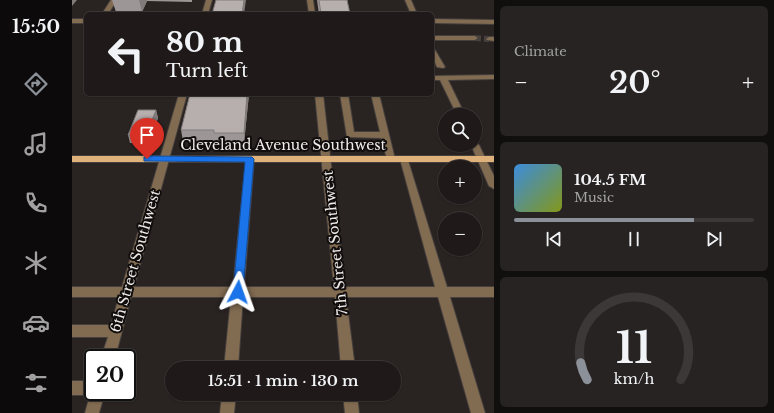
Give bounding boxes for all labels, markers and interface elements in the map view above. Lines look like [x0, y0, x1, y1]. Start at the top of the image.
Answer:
text: 15:50 [12, 16, 60, 38]
text: 80 m [166, 25, 243, 60]
icon: left [100, 28, 152, 80]
text: Climate [514, 43, 567, 60]
text: Turn left [166, 60, 248, 82]
text: 20° [609, 64, 661, 101]
text: − [514, 69, 528, 96]
text: + [742, 69, 754, 96]
icon: directions [22, 70, 50, 98]
map controls [438, 108, 482, 256]
button: search [438, 108, 482, 152]
pin [130, 118, 164, 159]
icon: arrive [136, 124, 158, 146]
icon: music [22, 130, 50, 158]
street label: Cleveland Avenue Southwest [180, 136, 387, 154]
button: + [438, 160, 482, 204]
street label: 7th Street Southwest [318, 169, 352, 316]
text: 104.5 FM [574, 170, 646, 189]
street label: 6th Street Southwest [106, 187, 164, 334]
icon: phone [22, 189, 50, 217]
text: Music [574, 189, 614, 206]
button: − [438, 212, 482, 256]
icon: previous [543, 228, 565, 250]
icon: pause [623, 228, 645, 250]
icon: next [703, 228, 725, 250]
icon: climate [22, 249, 50, 277]
position arrow [217, 271, 259, 313]
icon: car [22, 309, 50, 337]
text: 11 [616, 323, 652, 374]
speed limit sign: 20 [84, 349, 136, 401]
icon: filters [22, 369, 50, 397]
text: km/h [614, 370, 654, 388]
text: 15:51 · 1 min · 130 m [208, 371, 358, 390]

